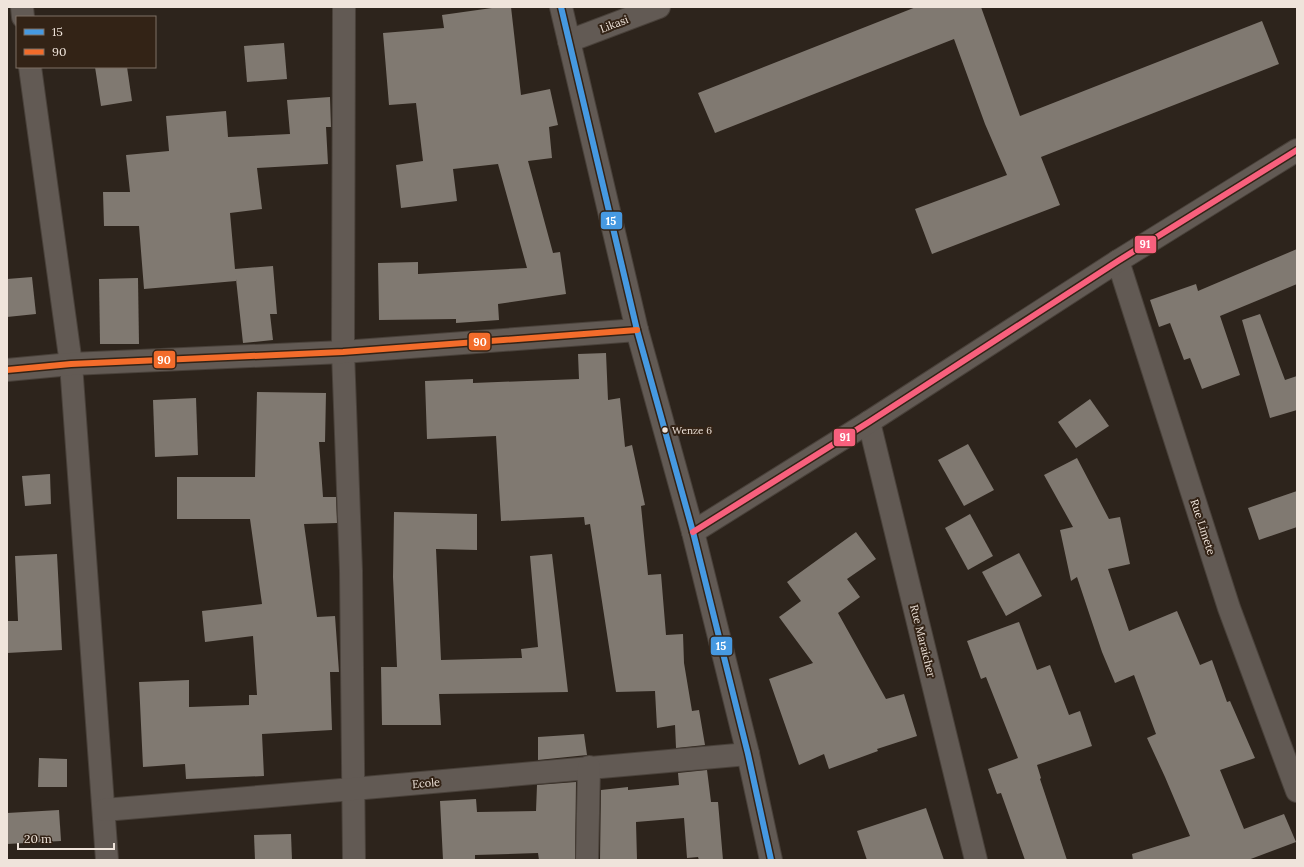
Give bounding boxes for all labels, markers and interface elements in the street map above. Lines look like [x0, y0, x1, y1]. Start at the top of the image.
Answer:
street label: Likasi [598, 12, 630, 36]
legend [16, 16, 156, 68]
text: 15 [52, 24, 63, 39]
text: 90 [52, 44, 66, 59]
line badge: 15 [600, 211, 623, 230]
text: 15 [606, 214, 616, 228]
line badge: 91 [1134, 235, 1157, 254]
text: 91 [1140, 237, 1151, 251]
line badge: 90 [468, 332, 491, 351]
text: 90 [473, 335, 487, 349]
line badge: 90 [153, 350, 176, 369]
text: 90 [157, 353, 171, 367]
place label: Wenze 6 [672, 424, 712, 437]
marker: Wenze 6 [660, 425, 670, 435]
line badge: 91 [833, 428, 856, 447]
text: 91 [840, 430, 851, 444]
street label: Rue Limete [1187, 497, 1219, 557]
street label: Rue Maraicher [907, 603, 939, 679]
line badge: 15 [710, 636, 733, 656]
text: 15 [716, 639, 726, 653]
street label: Ecole [411, 775, 441, 791]
scale bar [18, 825, 114, 851]
text: 20 m [24, 831, 52, 846]

